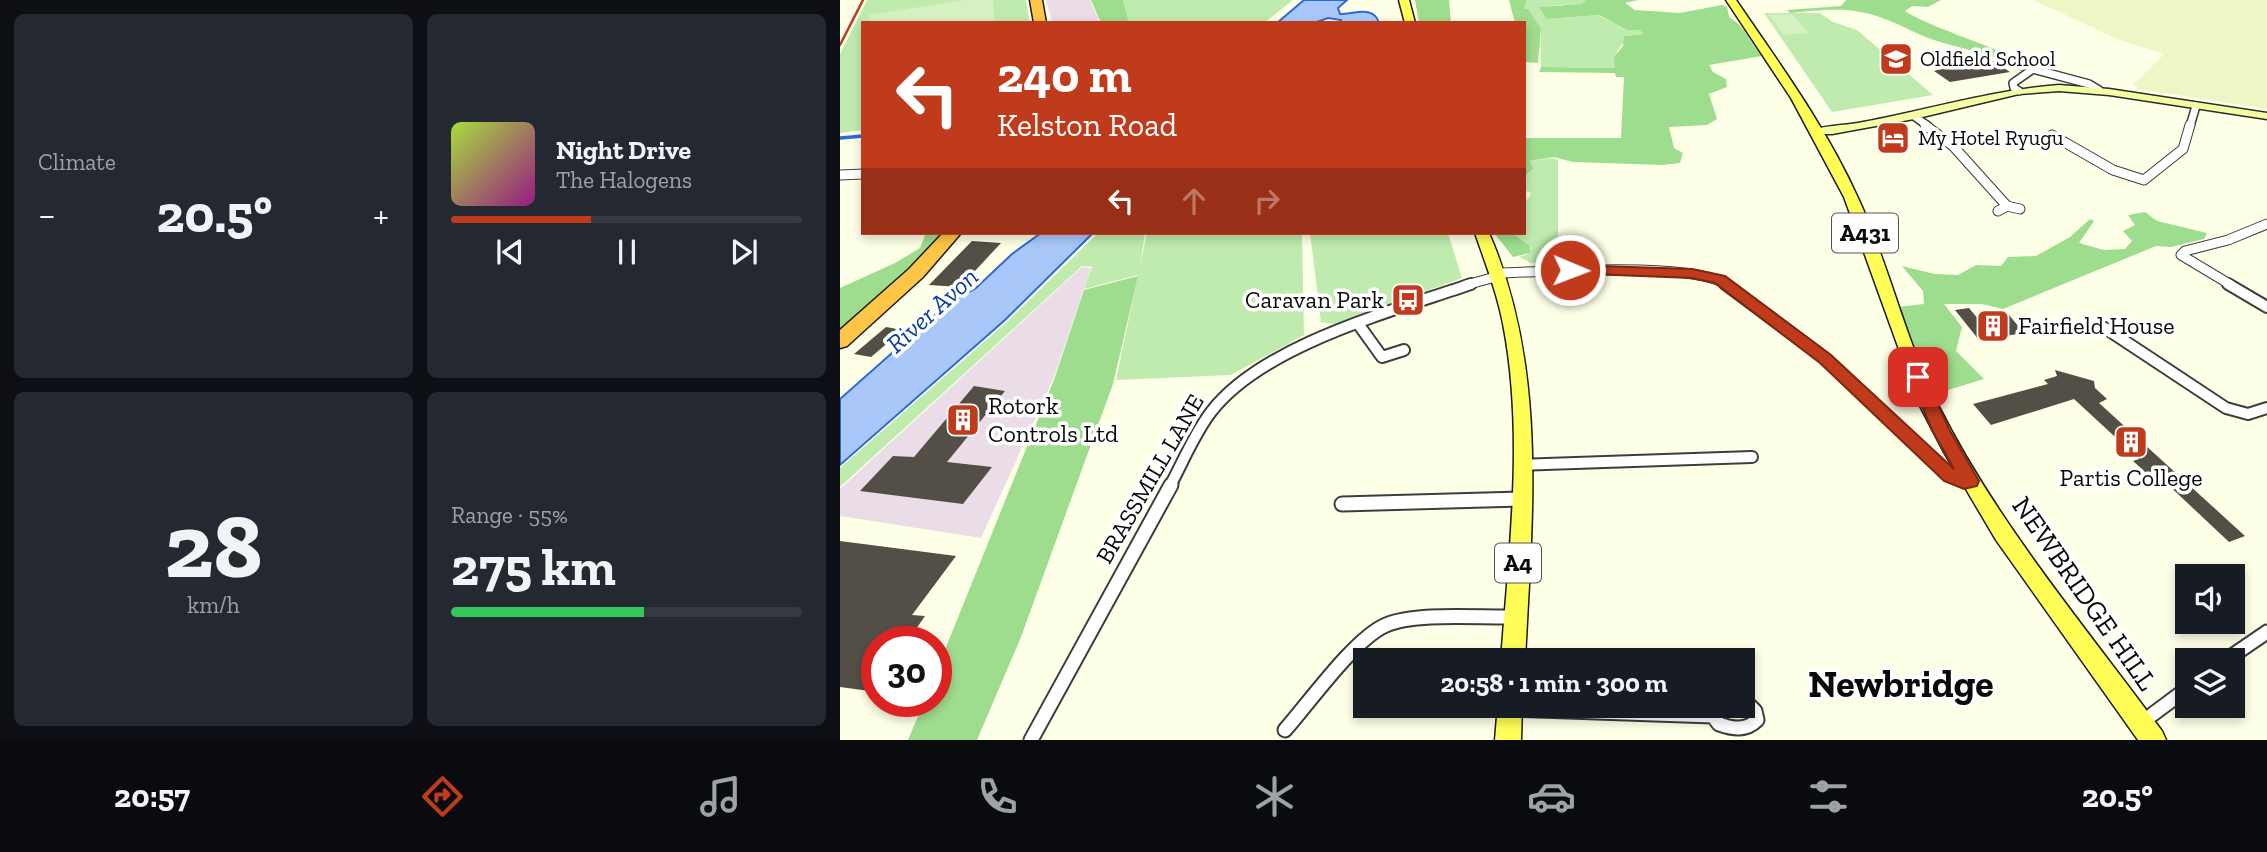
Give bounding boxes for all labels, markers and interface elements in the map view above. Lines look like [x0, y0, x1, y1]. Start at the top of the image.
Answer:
school or university icon: Oldfield School [1877, 40, 1915, 78]
text: 240 m [997, 46, 1132, 105]
place label: Oldfield School [1920, 46, 2056, 71]
icon: left [882, 49, 973, 140]
text: Kelston Road [997, 106, 1177, 144]
hotel icon: My Hotel Ryugu [1874, 119, 1912, 157]
place label: My Hotel Ryugu [1918, 125, 2064, 150]
text: Night Drive [556, 134, 691, 166]
text: Climate [38, 148, 116, 176]
text: The Halogens [556, 166, 692, 194]
icon: left [1102, 182, 1140, 220]
icon: ahead [1175, 182, 1213, 220]
icon: right [1248, 182, 1286, 220]
text: 20.5° [157, 183, 272, 245]
text: − [38, 192, 56, 238]
text: + [373, 192, 389, 238]
road number: A431 [1832, 214, 1898, 252]
icon: previous [491, 233, 529, 271]
icon: pause [608, 233, 646, 271]
icon: next [725, 233, 763, 271]
position arrow [1533, 233, 1607, 307]
water label: River Avon [879, 260, 985, 360]
bus stop icon: Caravan Park [1389, 281, 1427, 319]
place label: Caravan Park [1245, 285, 1385, 314]
building icon: Fairfield House [1974, 307, 2012, 345]
place label: Fairfield House [2018, 311, 2175, 340]
pin [1888, 347, 1948, 407]
icon: arrive [1899, 358, 1937, 396]
street label: BRASSMILL LANE [1089, 389, 1210, 569]
place label: Rotork Controls Ltd [988, 391, 1118, 448]
building icon: Rotork Controls Ltd [944, 401, 982, 439]
building icon: Partis College [2112, 423, 2150, 461]
place label: Partis College [2059, 463, 2203, 492]
street label: NEWBRIDGE HILL [2005, 490, 2164, 697]
text: 28 [165, 491, 262, 600]
text: Range · 55% [451, 501, 568, 529]
text: 275 km [451, 536, 616, 598]
road number: A4 [1495, 544, 1541, 582]
map controls [2175, 564, 2245, 718]
button: sound [2175, 564, 2245, 634]
text: km/h [187, 591, 240, 619]
speed limit sign: 30 [861, 626, 952, 717]
button: layers [2175, 648, 2245, 718]
district label: Newbridge [1808, 661, 1994, 707]
text: 20:58 · 1 min · 300 m [1440, 667, 1668, 699]
icon: directions [418, 772, 467, 821]
icon: music [696, 772, 745, 821]
icon: phone [973, 772, 1022, 821]
icon: climate [1250, 772, 1299, 821]
icon: car [1527, 772, 1576, 821]
icon: filters [1804, 772, 1853, 821]
text: 20:57 [114, 777, 190, 815]
text: 20.5° [2082, 777, 2153, 815]

